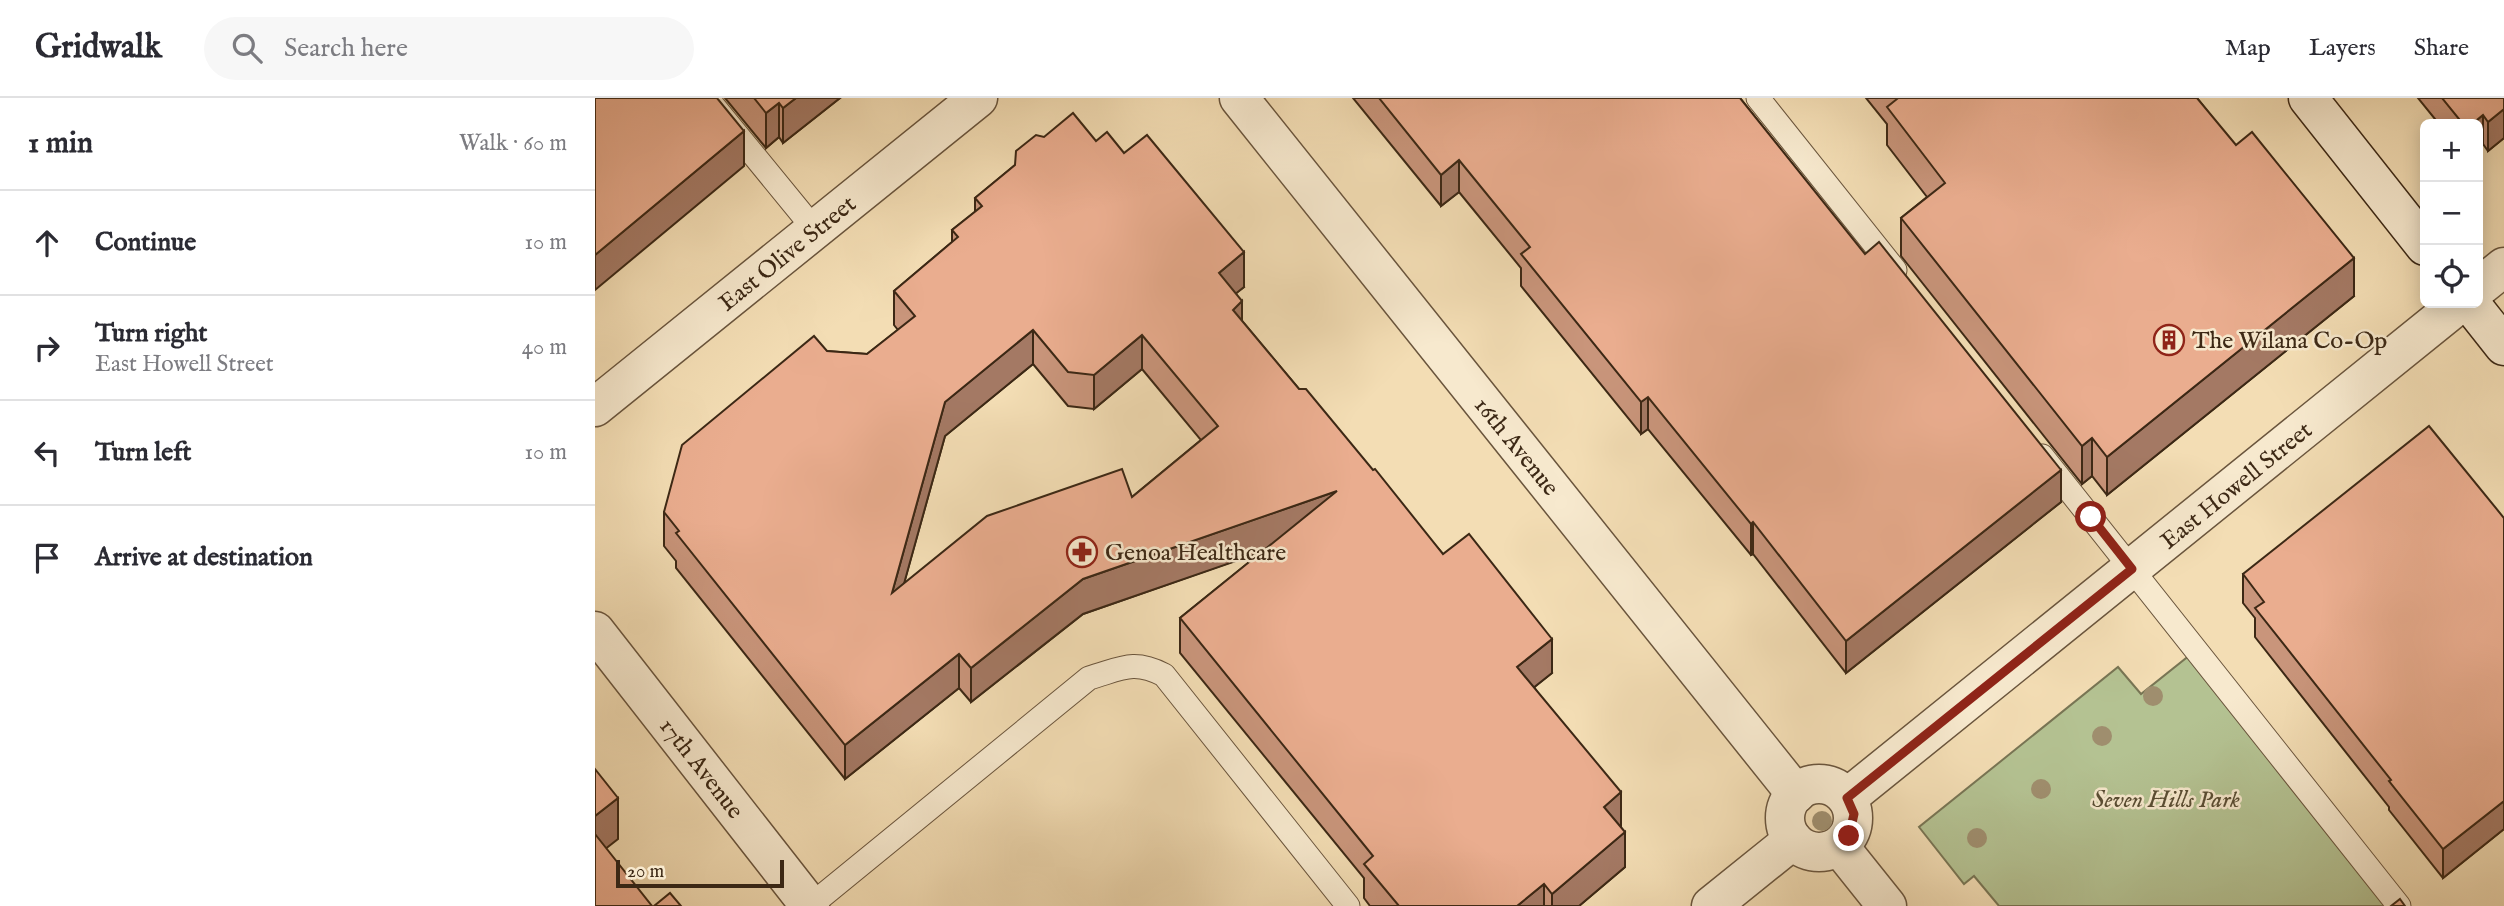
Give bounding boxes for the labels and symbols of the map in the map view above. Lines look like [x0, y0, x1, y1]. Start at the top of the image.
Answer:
street label: East Olive Street [713, 189, 863, 319]
building icon: The Wilana Co-Op [2152, 323, 2186, 357]
place label: The Wilana Co-Op [2192, 326, 2387, 357]
street label: 16th Avenue [1466, 391, 1565, 503]
street label: East Howell Street [2155, 415, 2319, 557]
route start [2075, 501, 2106, 532]
pharmacy icon: Genoa Healthcare [1065, 535, 1099, 569]
place label: Genoa Healthcare [1105, 538, 1286, 569]
street label: 17th Avenue [652, 712, 750, 826]
park label: Seven Hills Park [2092, 785, 2240, 816]
route end [1833, 820, 1864, 851]
scale bar [616, 857, 784, 889]

